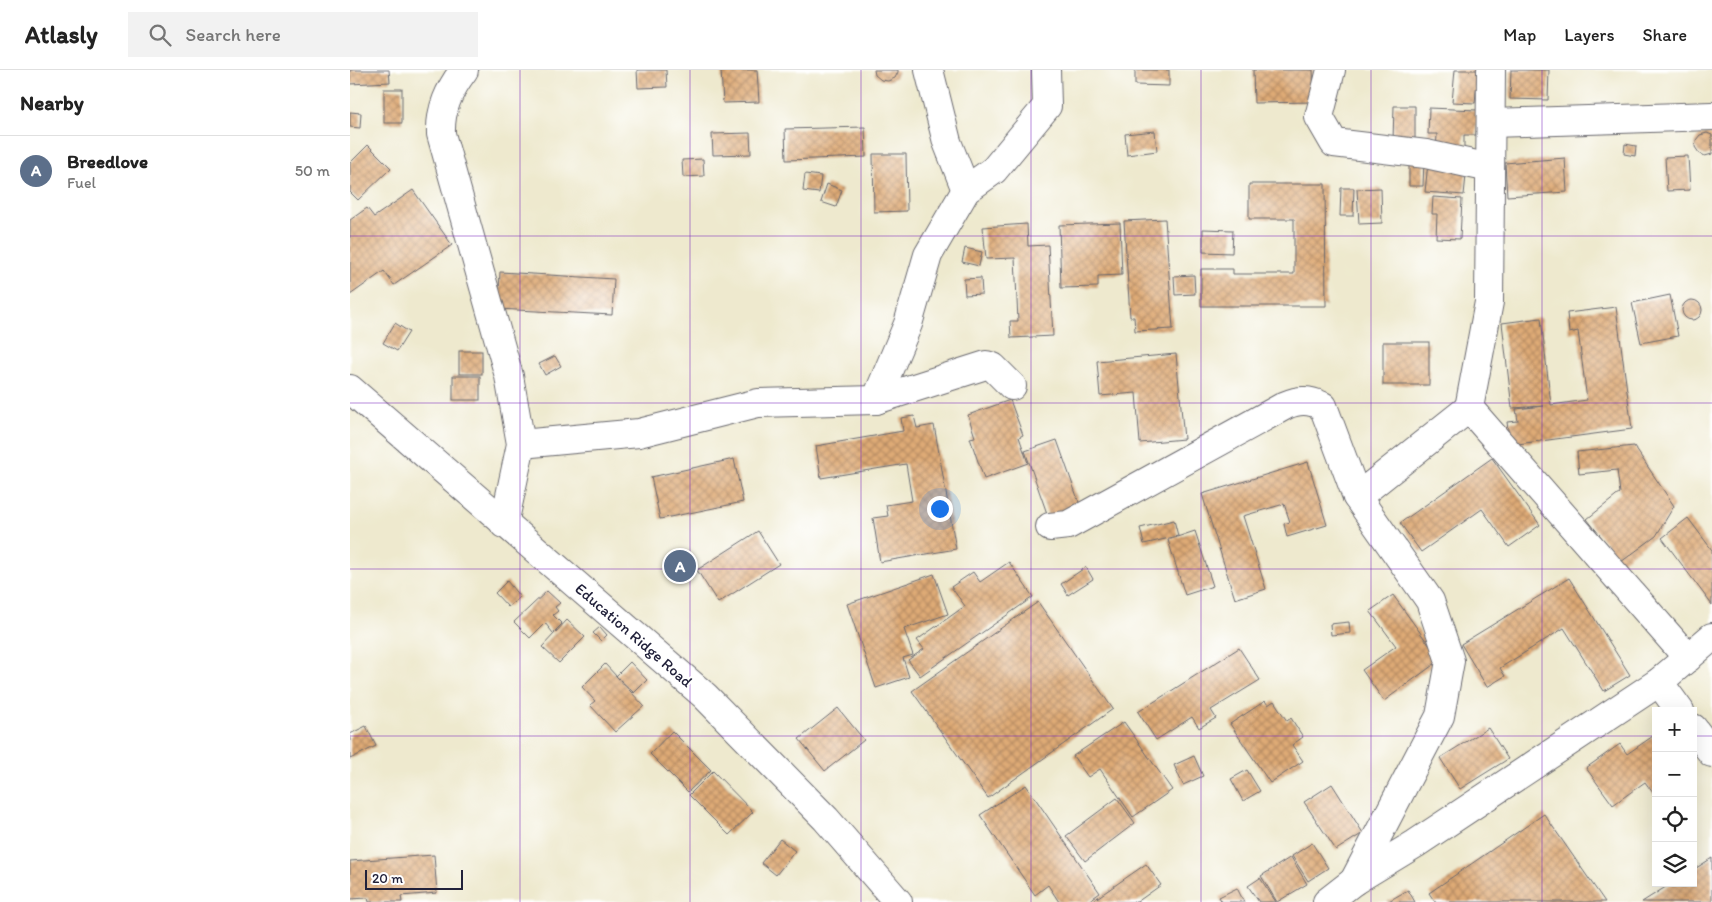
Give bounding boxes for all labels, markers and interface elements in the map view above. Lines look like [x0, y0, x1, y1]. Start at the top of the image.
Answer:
search box [128, 12, 478, 57]
text: Atlasly [25, 20, 98, 49]
icon: search [146, 21, 174, 49]
text: Search here [186, 23, 281, 46]
text: Map [1503, 24, 1536, 46]
text: Layers [1564, 24, 1614, 46]
text: Share [1642, 24, 1687, 46]
text: Nearby [20, 90, 84, 115]
text: Breedlove [67, 150, 148, 173]
text: A [31, 161, 41, 180]
text: 50 m [295, 161, 330, 180]
text: Fuel [67, 173, 96, 192]
your location [927, 496, 953, 522]
pin: A [664, 547, 696, 585]
street label: Education Ridge Road [571, 579, 697, 691]
map controls [1652, 707, 1697, 887]
button: + [1652, 707, 1697, 752]
button: − [1652, 752, 1697, 797]
button: locate [1652, 797, 1697, 842]
button: layers [1652, 842, 1697, 887]
scale bar [365, 867, 462, 890]
text: 20 m [372, 870, 403, 887]

